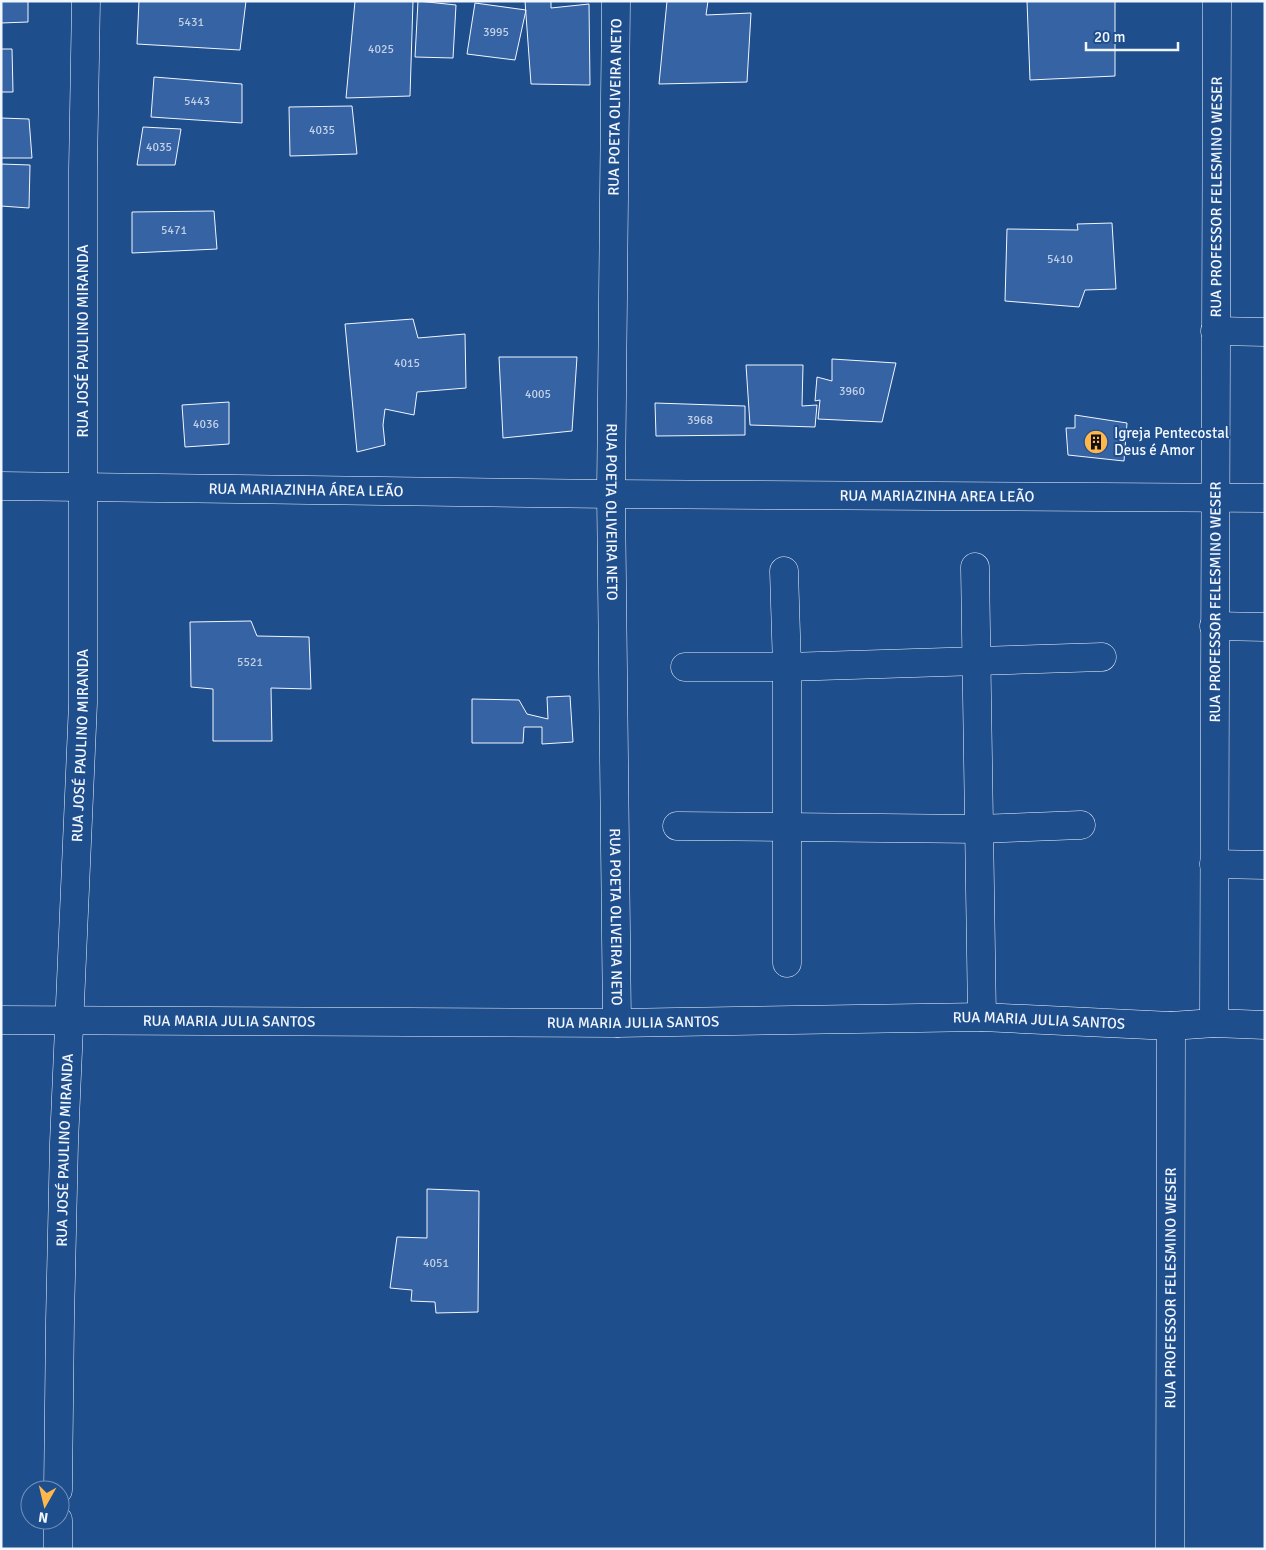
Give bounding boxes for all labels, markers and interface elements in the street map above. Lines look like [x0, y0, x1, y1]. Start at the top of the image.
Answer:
house number: 5431 [178, 15, 204, 30]
street label: RUA POETA OLIVEIRA NETO [604, 18, 626, 196]
scale bar [1086, 20, 1178, 52]
house number: 3995 [483, 25, 509, 40]
text: 20 m [1094, 28, 1125, 46]
house number: 4025 [368, 42, 394, 57]
street label: RUA PROFESSOR FELESMINO WESER [1207, 76, 1226, 318]
house number: 5443 [184, 94, 210, 109]
house number: 4035 [309, 123, 335, 138]
house number: 4035 [146, 140, 172, 155]
house number: 5471 [161, 223, 187, 238]
street label: RUA JOSÉ PAULINO MIRANDA [73, 244, 92, 438]
house number: 5410 [1047, 252, 1073, 267]
house number: 4015 [394, 356, 420, 371]
house number: 3960 [839, 384, 865, 399]
house number: 4005 [525, 387, 551, 402]
house number: 3968 [687, 413, 713, 428]
house number: 4036 [193, 417, 219, 432]
street label: RUA POETA OLIVEIRA NETO [602, 423, 621, 601]
place label: Igreja Pentecostal Deus é Amor [1114, 424, 1229, 459]
building icon: Igreja Pentecostal Deus é Amor [1083, 429, 1109, 455]
street label: RUA MARIAZINHA ÁREA LEÃO [208, 480, 404, 500]
street label: RUA PROFESSOR FELESMINO WESER [1206, 481, 1225, 723]
street label: RUA MARIAZINHA AREA LEÃO [839, 486, 1035, 506]
street label: RUA JOSÉ PAULINO MIRANDA [68, 649, 92, 842]
house number: 5521 [237, 655, 263, 670]
street label: RUA POETA OLIVEIRA NETO [606, 828, 626, 1006]
street label: RUA MARIA JULIA SANTOS [953, 1008, 1126, 1033]
street label: RUA MARIA JULIA SANTOS [143, 1012, 315, 1031]
street label: RUA MARIA JULIA SANTOS [547, 1012, 719, 1032]
street label: RUA JOSÉ PAULINO MIRANDA [53, 1053, 77, 1247]
street label: RUA PROFESSOR FELESMINO WESER [1161, 1167, 1180, 1409]
house number: 4051 [423, 1256, 449, 1271]
north arrow [20, 1480, 70, 1530]
text: N [37, 1508, 49, 1526]

